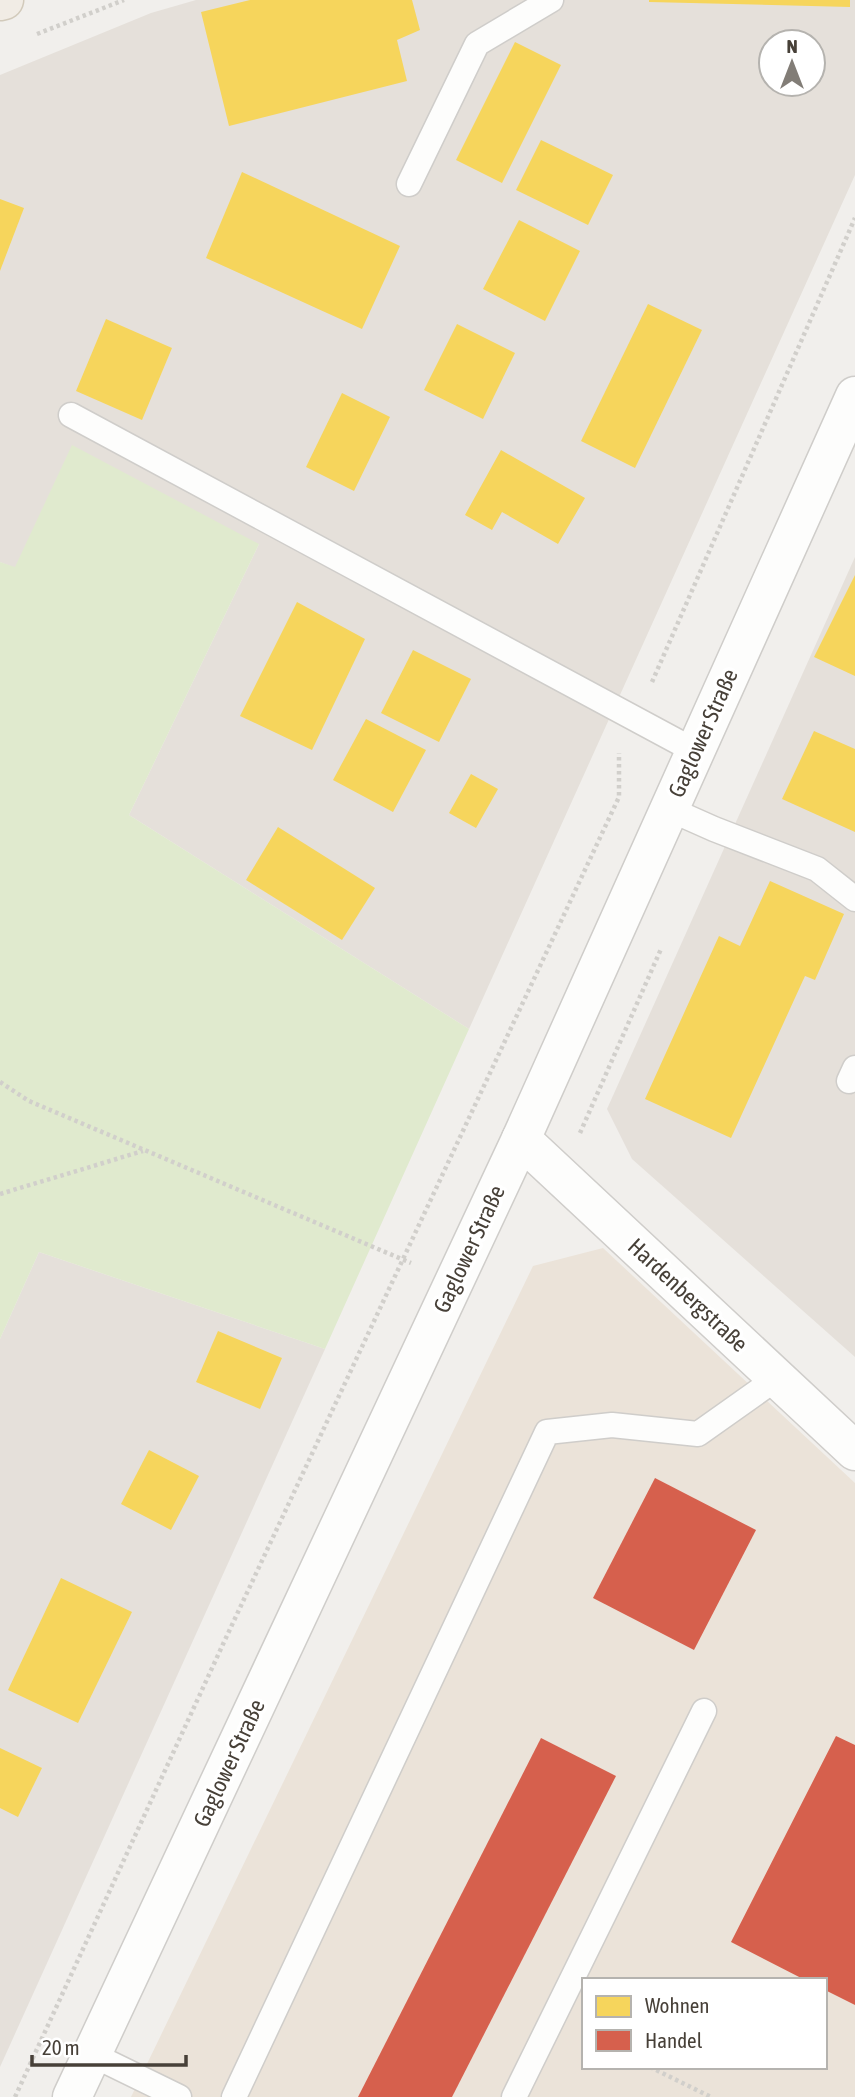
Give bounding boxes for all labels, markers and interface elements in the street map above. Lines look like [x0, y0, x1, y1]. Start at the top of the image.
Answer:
north arrow [757, 28, 827, 98]
text: N [786, 35, 798, 57]
street label: Gaglower Straße [663, 665, 743, 801]
street label: Gaglower Straße [428, 1181, 510, 1317]
street label: Hardenbergstraße [623, 1233, 753, 1357]
street label: Gaglower Straße [188, 1695, 270, 1831]
legend [582, 1978, 827, 2069]
text: Wohnen [645, 1993, 710, 2017]
scale bar [32, 2024, 186, 2068]
text: Handel [645, 2028, 703, 2052]
text: 20 m [42, 2035, 80, 2059]

